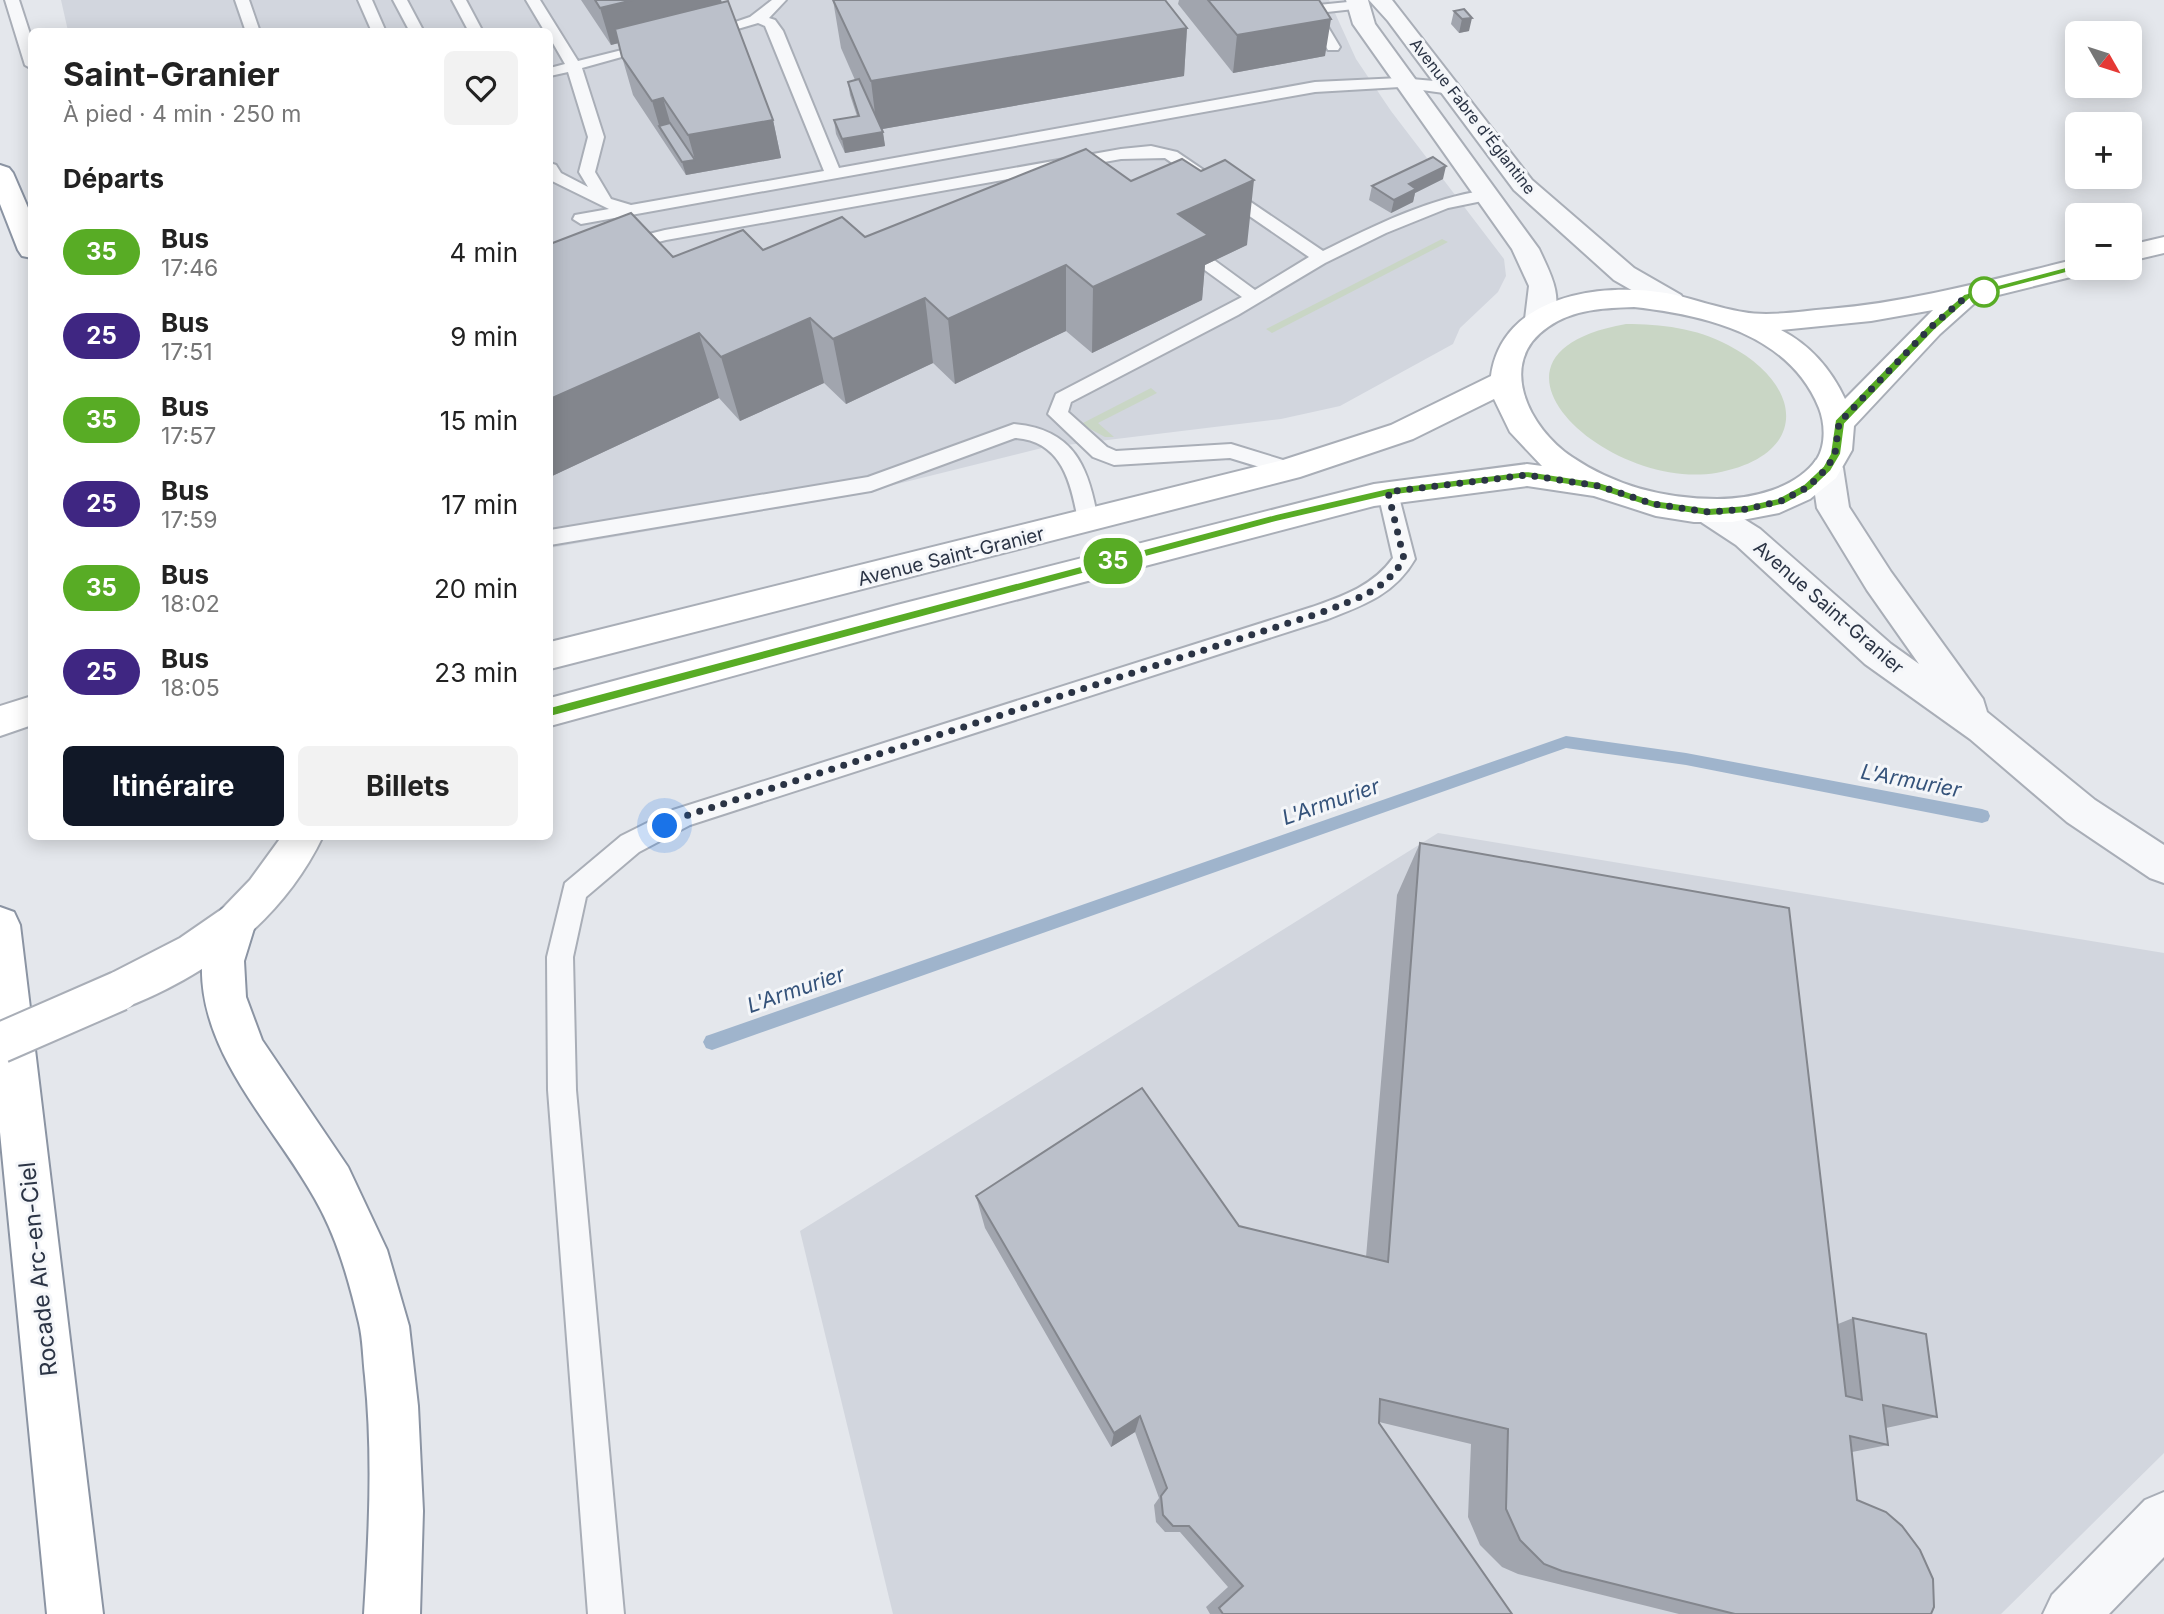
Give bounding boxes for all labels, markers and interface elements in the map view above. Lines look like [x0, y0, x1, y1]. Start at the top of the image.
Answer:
north arrow [2065, 21, 2142, 98]
map controls [2065, 21, 2142, 280]
street label: Avenue Fabre d'Églantine [1406, 34, 1540, 198]
button: heart [444, 51, 518, 125]
text: Saint-Granier [63, 54, 280, 94]
text: À pied · 4 min · 250 m [63, 100, 301, 128]
button: + [2065, 112, 2142, 189]
text: Départs [63, 163, 164, 194]
button: − [2065, 203, 2142, 280]
text: Bus [161, 223, 209, 254]
text: 35 [86, 237, 117, 266]
text: 4 min [449, 237, 518, 268]
text: 17:46 [161, 254, 218, 282]
unlabelled marker [1969, 277, 1999, 307]
text: Bus [161, 307, 209, 338]
text: 25 [86, 321, 117, 350]
text: 9 min [450, 321, 518, 352]
text: 17:51 [161, 338, 213, 366]
text: Bus [161, 391, 209, 422]
text: 35 [86, 405, 117, 434]
text: 15 min [440, 405, 518, 436]
text: 17:57 [161, 422, 216, 450]
text: Bus [161, 475, 209, 506]
text: 25 [86, 489, 117, 518]
text: 17 min [441, 489, 518, 520]
text: 17:59 [161, 506, 217, 534]
street label: Avenue Saint-Granier [855, 522, 1047, 591]
street label: Avenue Saint-Granier [1749, 536, 1908, 679]
line badge: 35 [1082, 538, 1144, 584]
text: 35 [1098, 546, 1128, 575]
text: Bus [161, 559, 209, 590]
text: 35 [86, 573, 117, 602]
text: 20 min [434, 573, 518, 604]
text: 18:02 [161, 590, 220, 618]
text: Bus [161, 643, 209, 674]
text: 25 [86, 657, 117, 686]
text: 23 min [434, 657, 518, 688]
text: 18:05 [161, 674, 220, 702]
button: Itinéraire [63, 746, 284, 826]
button: Billets [298, 746, 518, 826]
water label: L'Armurier [1859, 759, 1964, 803]
water label: L'Armurier [1279, 773, 1384, 830]
your location [647, 808, 682, 843]
water label: L'Armurier [744, 961, 849, 1018]
street label: Rocade Arc-en-Ciel [13, 1160, 63, 1378]

